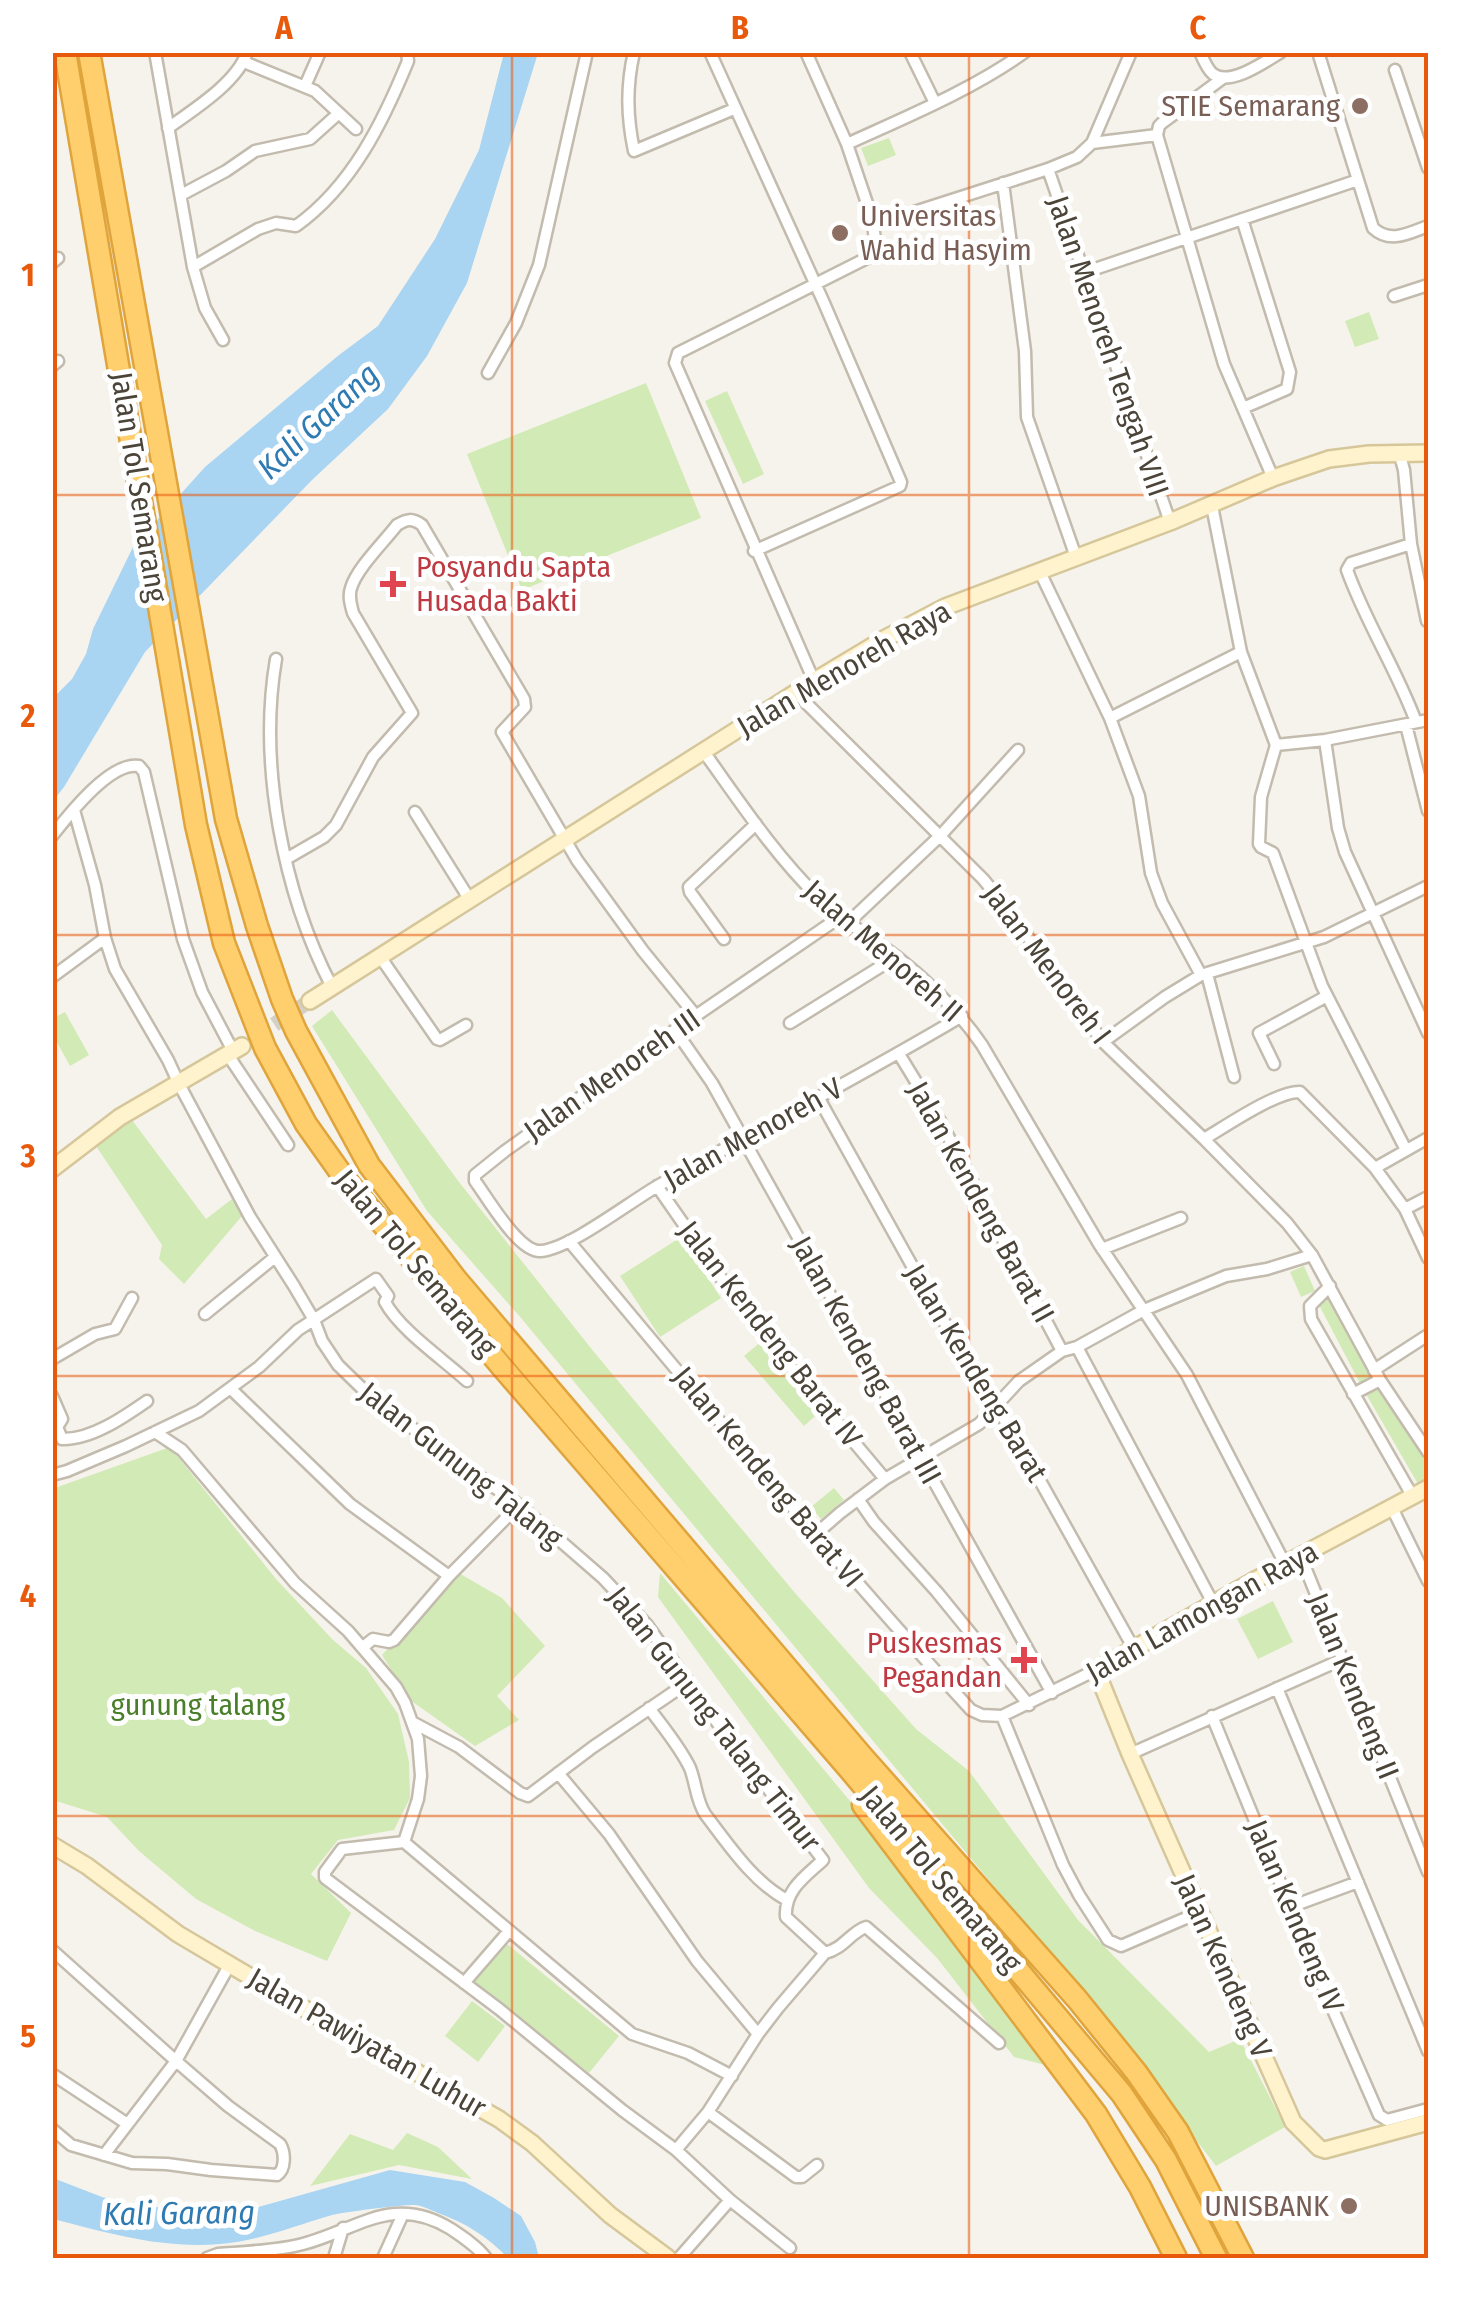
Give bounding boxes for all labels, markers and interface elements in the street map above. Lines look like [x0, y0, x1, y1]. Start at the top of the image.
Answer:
text: A [274, 9, 293, 47]
text: B [731, 9, 749, 47]
text: C [1190, 9, 1207, 47]
place label: STIE Semarang [1161, 88, 1341, 124]
marker: STIE Semarang [1349, 95, 1371, 117]
street label: Jalan Menoreh Tengah VIII [1040, 191, 1176, 501]
place label: Universitas Wahid Hasyim [860, 198, 1032, 268]
marker: Universitas Wahid Hasyim [829, 222, 851, 244]
text: 1 [21, 256, 35, 294]
water label: Kali Garang [249, 355, 387, 487]
street label: Jalan Tol Semarang [103, 369, 175, 606]
place label: Posyandu Sapta Husada Bakti [416, 549, 611, 619]
marker: Posyandu Sapta Husada Bakti [380, 571, 406, 597]
street label: Jalan Menoreh Raya [731, 593, 957, 745]
text: 2 [20, 697, 36, 735]
street label: Jalan Menoreh II [796, 872, 970, 1030]
street label: Jalan Menoreh I [975, 877, 1119, 1051]
street label: Jalan Menoreh III [517, 1001, 707, 1149]
street label: Jalan Menoreh V [658, 1070, 849, 1198]
street label: Jalan Kendeng Barat II [900, 1075, 1062, 1329]
text: 3 [19, 1137, 36, 1175]
street label: Jalan Tol Semarang [327, 1162, 505, 1364]
street label: Jalan Kendeng Barat IV [670, 1214, 870, 1455]
street label: Jalan Kendeng Barat III [783, 1230, 949, 1490]
street label: Jalan Kendeng Barat [897, 1258, 1055, 1488]
street label: Jalan Kendeng Barat VI [665, 1359, 871, 1595]
street label: Jalan Gunung Talang [352, 1374, 571, 1556]
street label: Jalan Lamongan Raya [1080, 1533, 1324, 1691]
text: 4 [20, 1577, 36, 1615]
street label: Jalan Gunung Talang Timur [599, 1579, 829, 1859]
street label: Jalan Kendeng II [1299, 1588, 1407, 1784]
place label: Puskesmas Pegandan [867, 1625, 1002, 1695]
marker: Puskesmas Pegandan [1011, 1647, 1037, 1673]
park label: gunung talang [111, 1687, 286, 1723]
street label: Jalan Tol Semarang [852, 1778, 1030, 1980]
street label: Jalan Kendeng IV [1238, 1815, 1352, 2018]
street label: Jalan Kendeng V [1166, 1869, 1280, 2064]
street label: Jalan Pawiyatan Luhur [241, 1960, 493, 2126]
text: 5 [20, 2017, 36, 2055]
place label: UNISBANK [1204, 2188, 1329, 2224]
water label: Kali Garang [103, 2193, 255, 2233]
marker: UNISBANK [1338, 2195, 1360, 2217]

